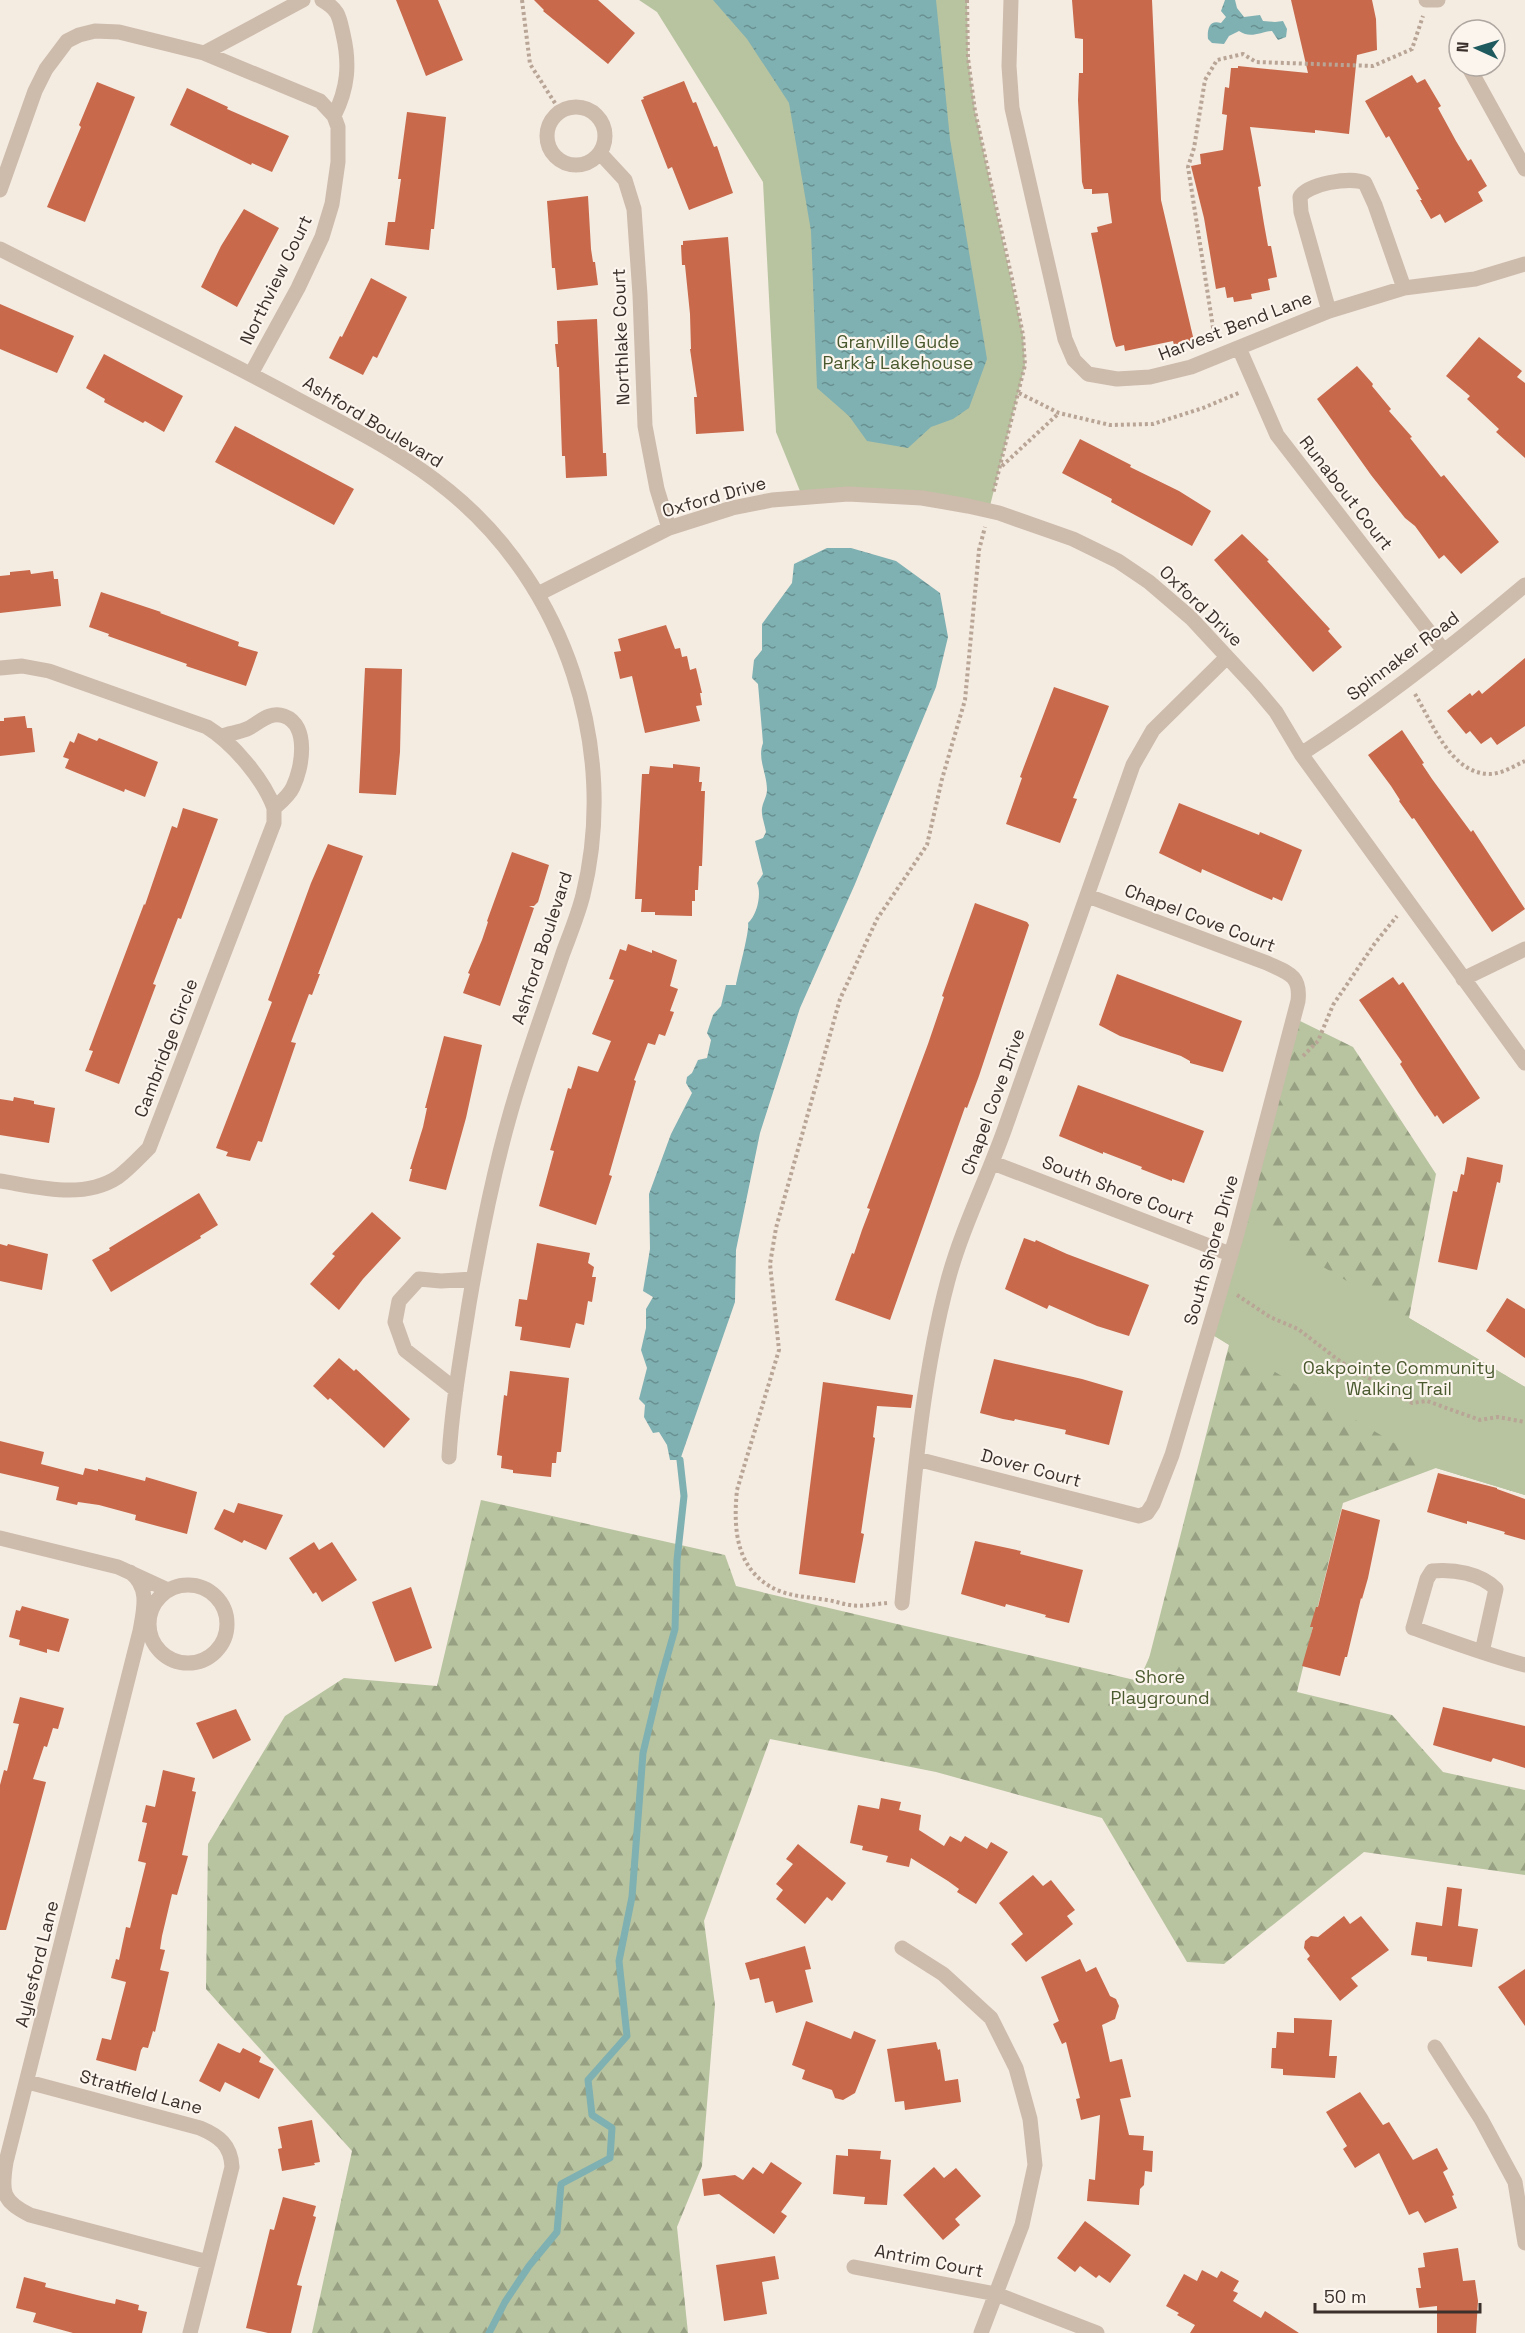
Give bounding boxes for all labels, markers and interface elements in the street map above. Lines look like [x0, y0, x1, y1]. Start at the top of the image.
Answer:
north arrow [1447, 18, 1507, 78]
text: N [1452, 41, 1473, 53]
street label: Northview Court [234, 211, 317, 348]
street label: Northlake Court [607, 268, 634, 406]
street label: Harvest Bend Lane [1155, 286, 1315, 365]
park label: Granville Gude Park & Lakehouse [823, 330, 973, 374]
street label: Ashford Boulevard [299, 371, 448, 473]
street label: Runabout Court [1294, 431, 1398, 555]
street label: Oxford Drive [659, 471, 769, 522]
street label: Oxford Drive [1155, 560, 1248, 651]
street label: Spinnaker Road [1342, 606, 1463, 705]
street label: Ashford Boulevard [506, 868, 577, 1027]
street label: Chapel Cove Court [1121, 878, 1279, 957]
street label: Cambridge Circle [128, 975, 203, 1121]
street label: Chapel Cove Drive [955, 1025, 1030, 1178]
street label: South Shore Court [1039, 1150, 1197, 1229]
street label: South Shore Drive [1178, 1172, 1243, 1328]
park label: Oakpointe Community Walking Trail [1303, 1356, 1495, 1400]
street label: Dover Court [978, 1443, 1084, 1492]
park label: Shore Playground [1110, 1665, 1210, 1709]
street label: Aylesford Lane [10, 1898, 63, 2030]
street label: Stratfield Lane [77, 2064, 205, 2119]
street label: Antrim Court [873, 2239, 986, 2282]
scale bar [1315, 2276, 1480, 2314]
text: 50 m [1324, 2285, 1366, 2308]

